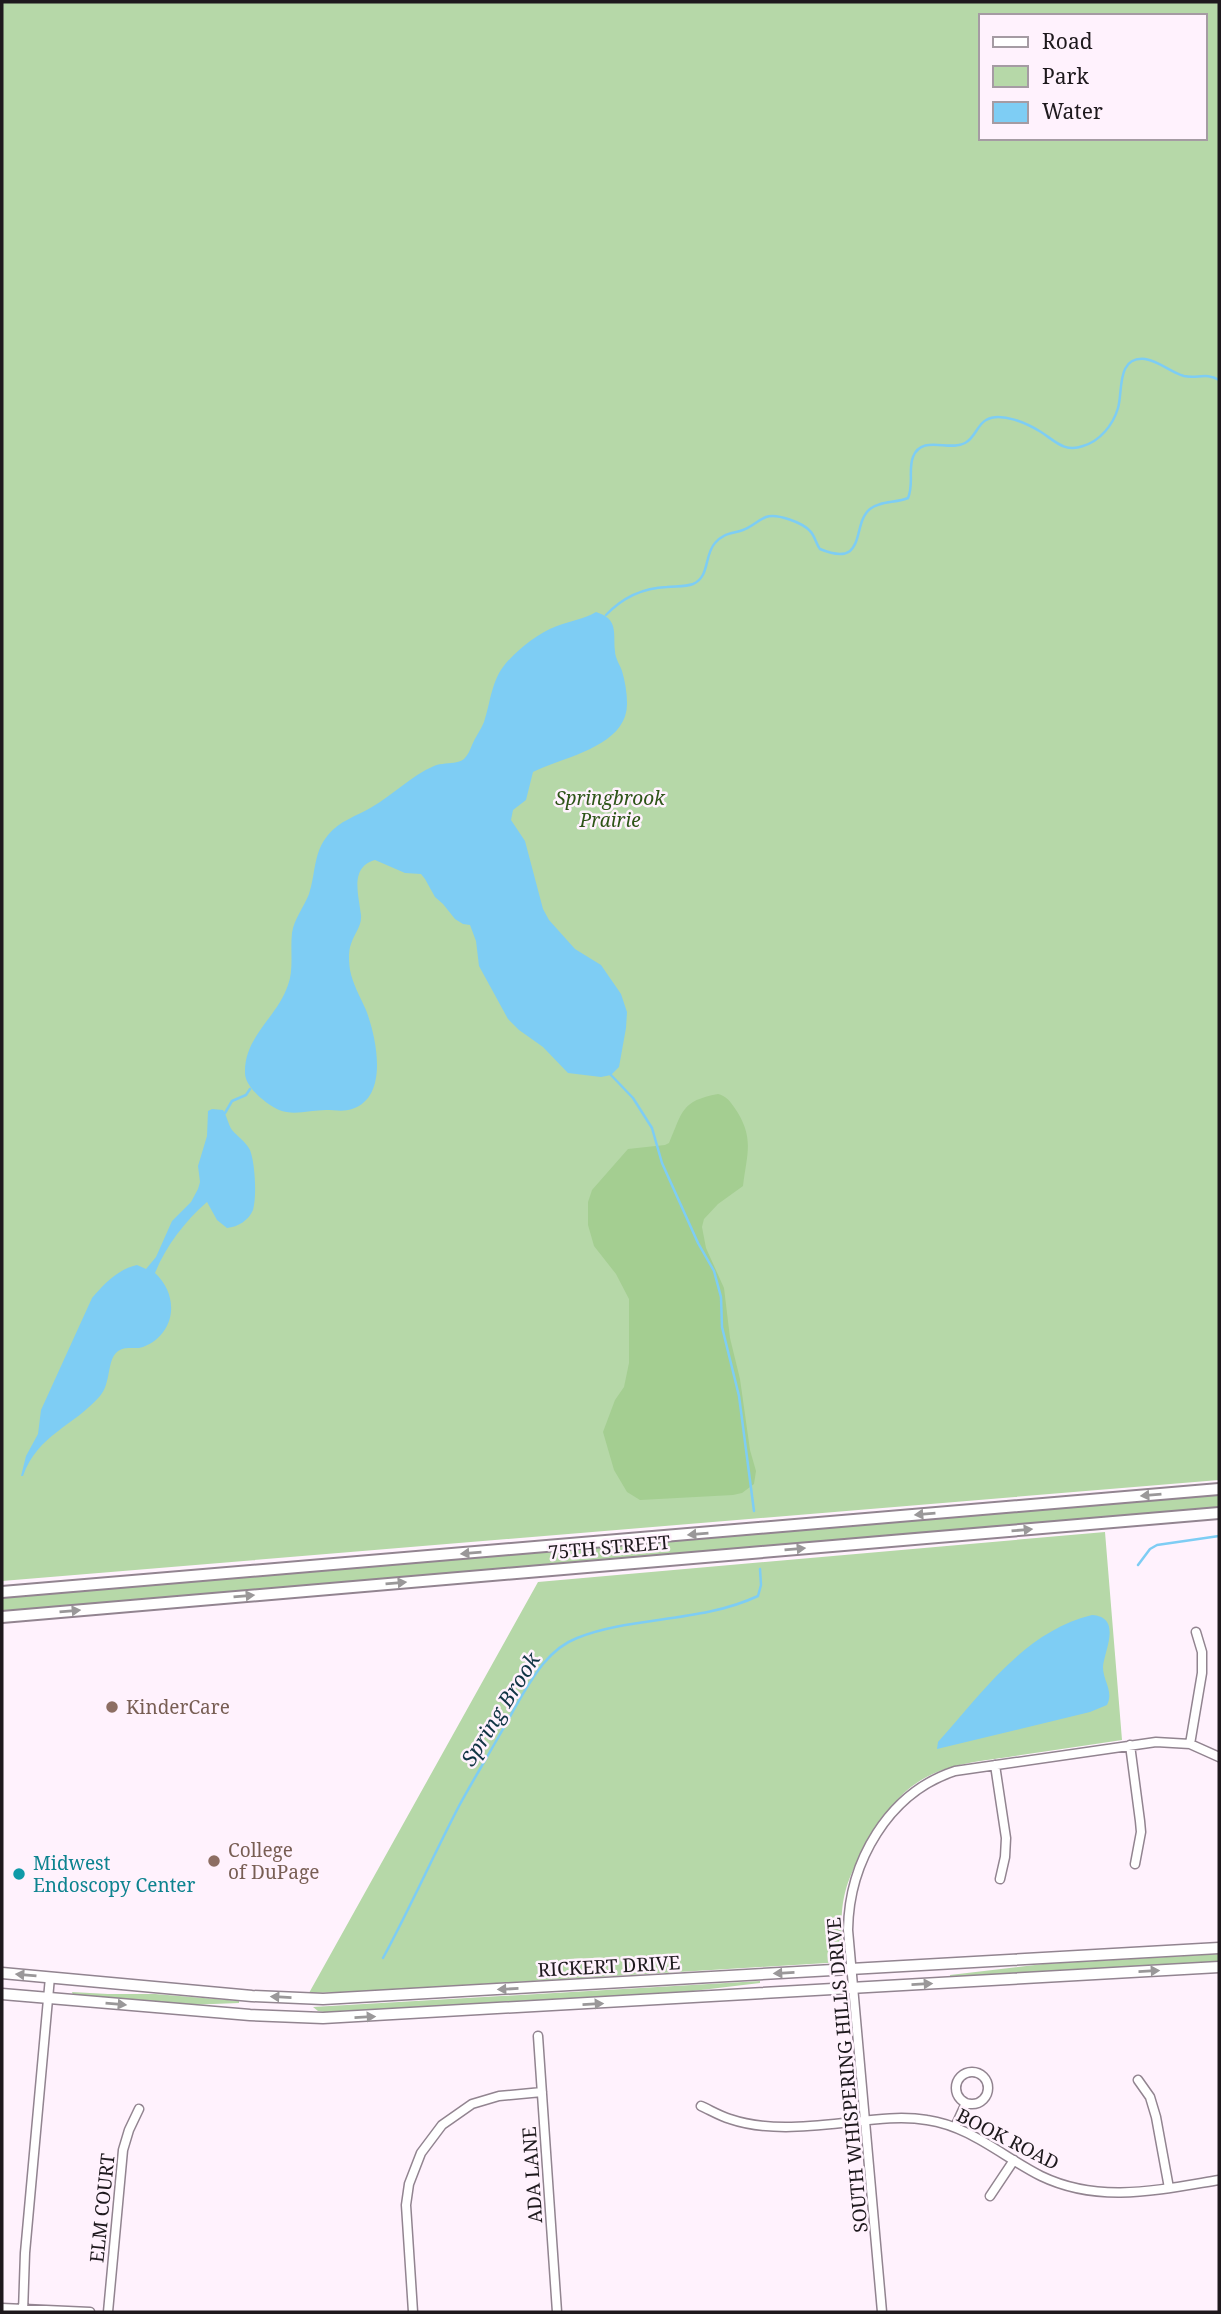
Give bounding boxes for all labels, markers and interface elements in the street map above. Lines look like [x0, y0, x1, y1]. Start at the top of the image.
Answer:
legend [979, 14, 1207, 140]
text: Road [1042, 27, 1093, 55]
text: Park [1042, 62, 1089, 90]
text: Water [1042, 97, 1103, 125]
park label: Springbrook Prairie [555, 785, 666, 833]
one-way arrow [1140, 1490, 1162, 1501]
one-way arrow [913, 1509, 935, 1520]
one-way arrow [1011, 1524, 1033, 1535]
street label: 75TH STREET [547, 1529, 671, 1565]
one-way arrow [687, 1529, 709, 1540]
one-way arrow [784, 1543, 806, 1554]
one-way arrow [460, 1548, 482, 1559]
one-way arrow [385, 1577, 407, 1588]
one-way arrow [234, 1590, 256, 1601]
one-way arrow [60, 1605, 82, 1616]
water label: Spring Brook [454, 1646, 547, 1771]
place label: KinderCare [126, 1694, 230, 1720]
marker: KinderCare [104, 1699, 120, 1715]
place label: College of DuPage [228, 1837, 319, 1885]
place label: Midwest Endoscopy Center [33, 1850, 196, 1898]
marker: College of DuPage [206, 1853, 222, 1869]
marker: Midwest Endoscopy Center [11, 1866, 27, 1882]
street label: SOUTH WHISPERING HILLS DRIVE [820, 1916, 874, 2234]
street label: RICKERT DRIVE [537, 1949, 681, 1983]
one-way arrow [1138, 1965, 1160, 1976]
one-way arrow [773, 1968, 795, 1979]
one-way arrow [15, 1969, 37, 1980]
one-way arrow [911, 1979, 933, 1990]
one-way arrow [497, 1984, 519, 1995]
one-way arrow [270, 1992, 292, 2003]
one-way arrow [582, 1998, 604, 2009]
one-way arrow [105, 1999, 127, 2010]
one-way arrow [355, 2011, 377, 2022]
street label: BOOK ROAD [952, 2102, 1064, 2176]
street label: ADA LANE [516, 2126, 548, 2224]
street label: ELM COURT [83, 2152, 121, 2264]

